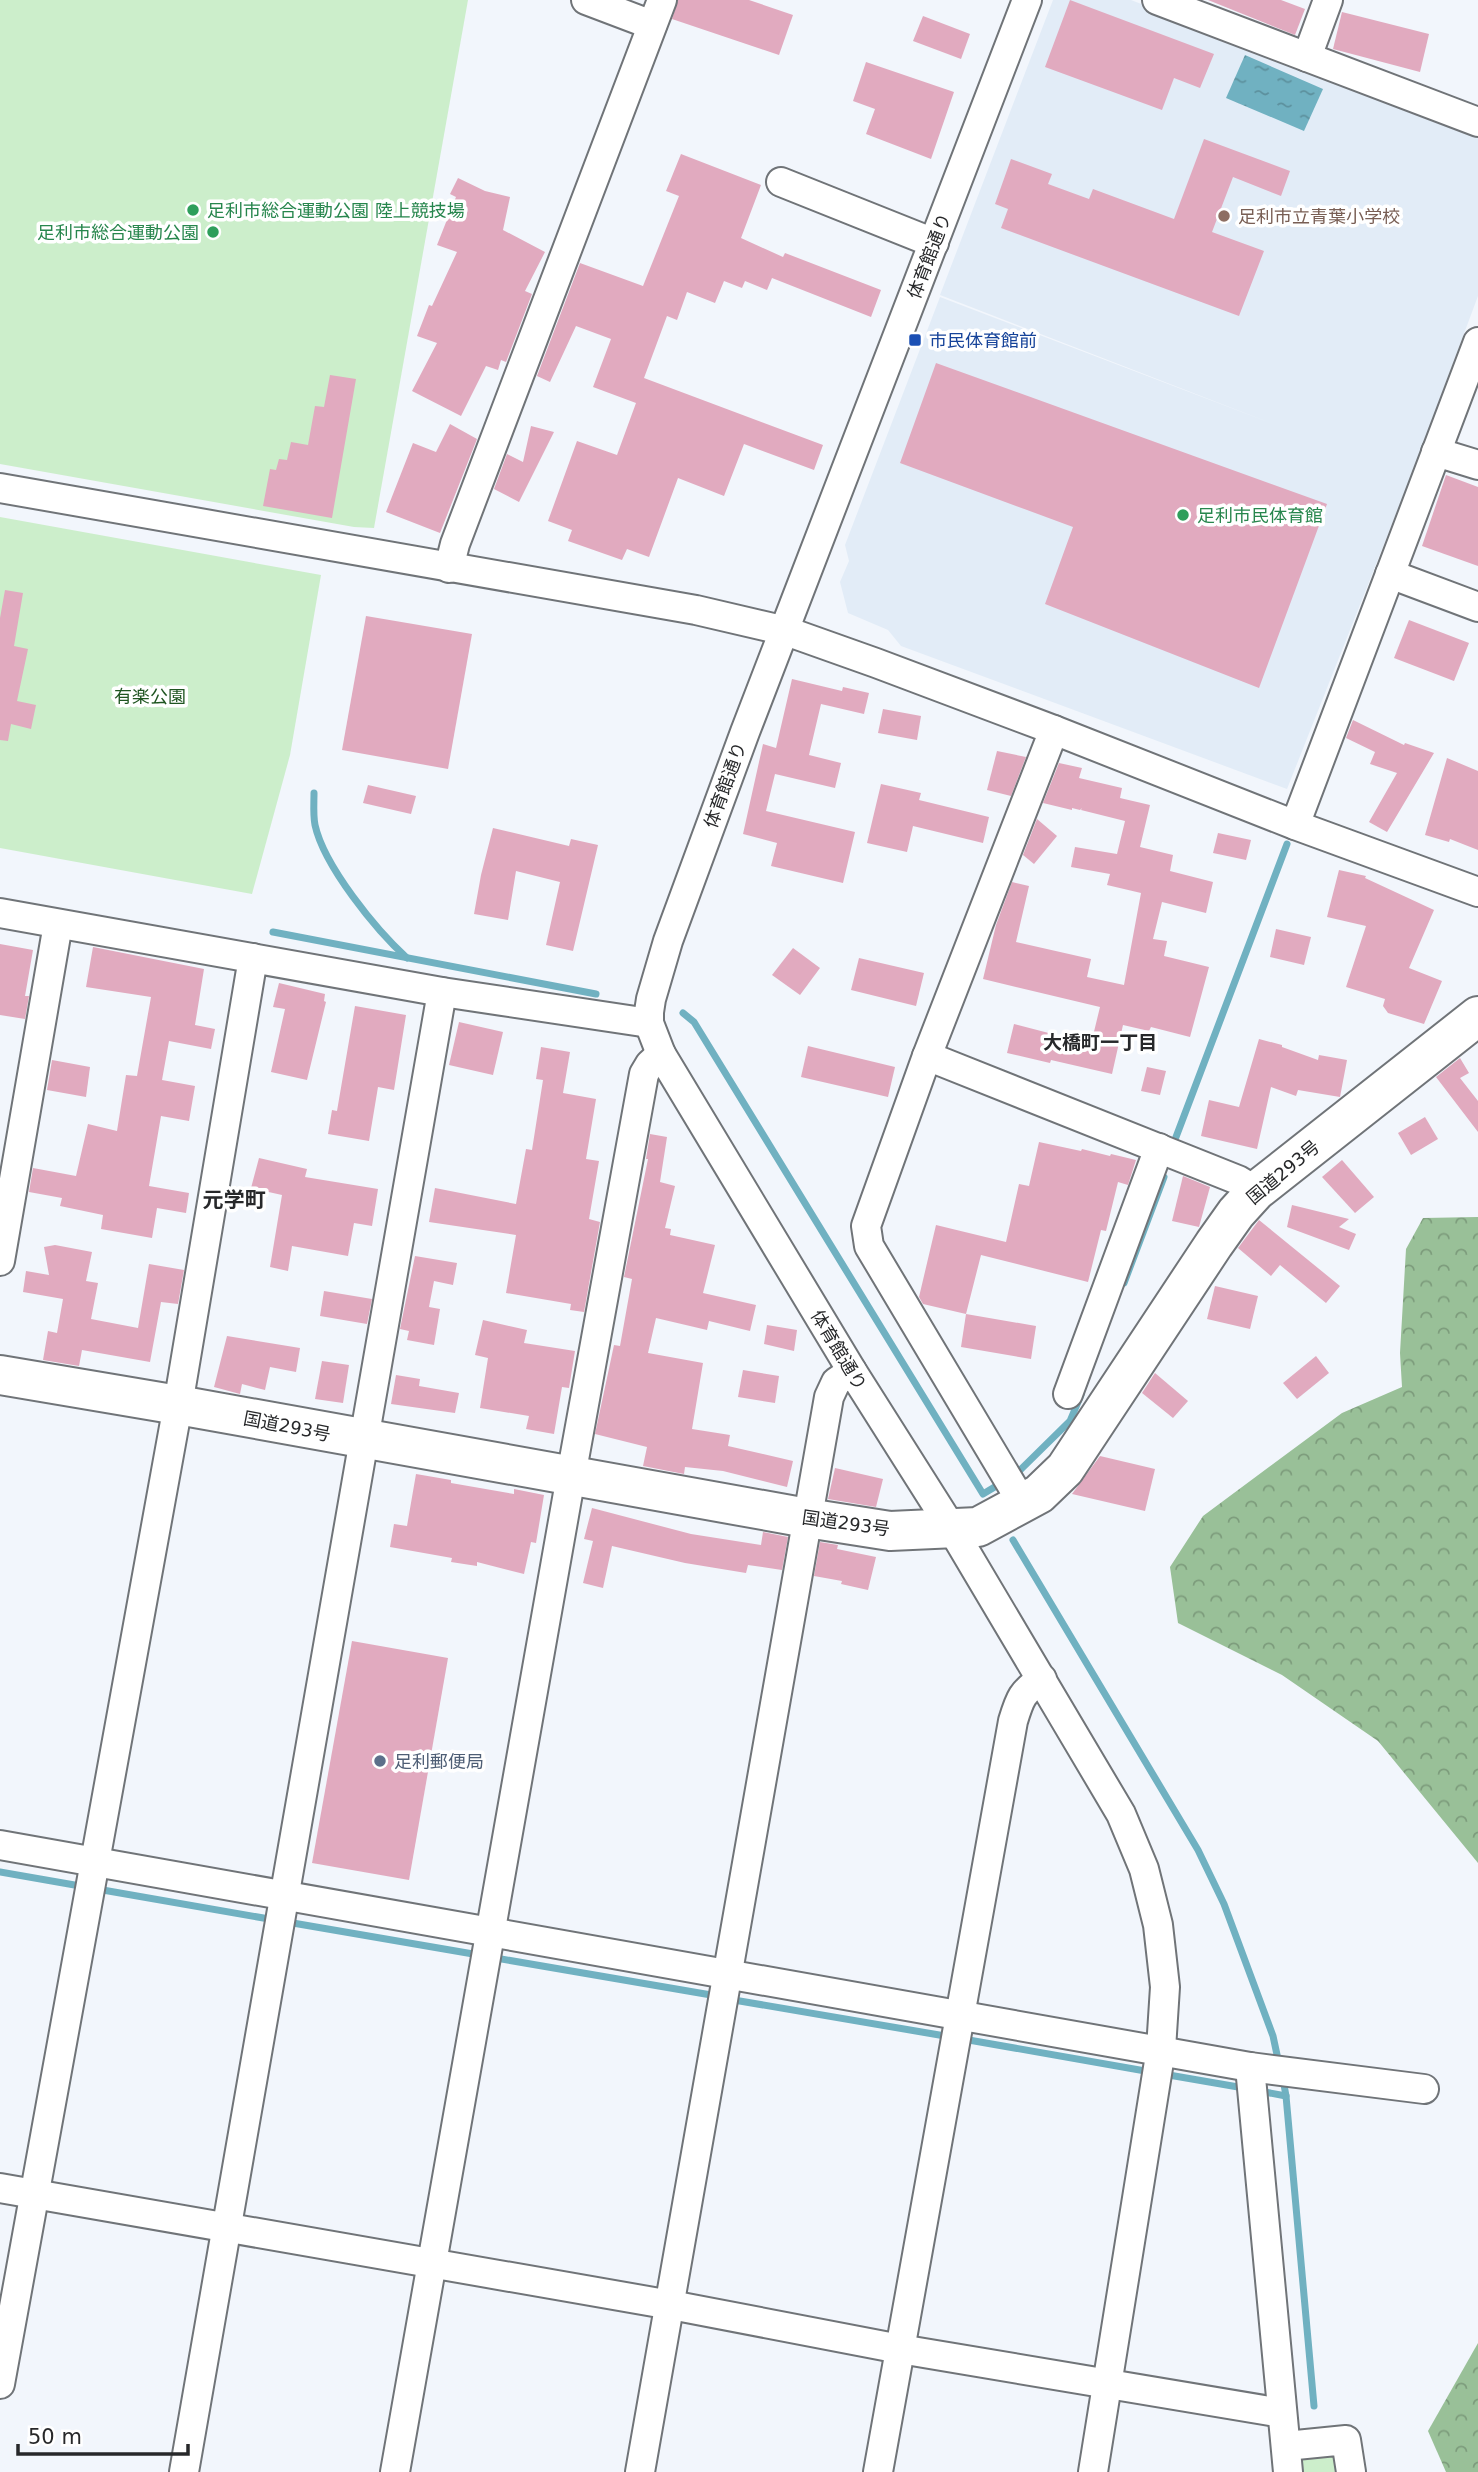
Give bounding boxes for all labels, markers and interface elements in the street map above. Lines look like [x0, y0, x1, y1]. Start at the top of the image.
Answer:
place label: 足利市総合運動公園 陸上競技場 [207, 200, 465, 221]
marker: 足利市総合運動公園 陸上競技場 [185, 202, 201, 218]
place label: 足利市立青葉小学校 [1238, 206, 1400, 227]
marker: 足利市立青葉小学校 [1216, 208, 1232, 224]
street label: 体育館通り [903, 210, 955, 302]
place label: 足利市総合運動公園 [37, 222, 199, 243]
marker: 足利市総合運動公園 [205, 224, 221, 240]
place label: 市民体育館前 [929, 330, 1037, 351]
marker: 市民体育館前 [907, 332, 923, 348]
place label: 足利市民体育館 [1197, 505, 1323, 526]
marker: 足利市民体育館 [1175, 507, 1191, 523]
park label: 有楽公園 [114, 686, 186, 707]
street label: 体育館通り [700, 739, 750, 831]
district label: 大橋町一丁目 [1043, 1031, 1157, 1053]
street label: 国道293号 [1242, 1136, 1324, 1208]
district label: 元学町 [203, 1188, 266, 1212]
street label: 体育館通り [807, 1306, 871, 1394]
street label: 国道293号 [242, 1407, 332, 1445]
street label: 国道293号 [801, 1506, 891, 1540]
place label: 足利郵便局 [394, 1751, 484, 1772]
marker: 足利郵便局 [372, 1753, 388, 1769]
scale bar [18, 2412, 187, 2456]
text: 50 m [28, 2425, 82, 2449]

